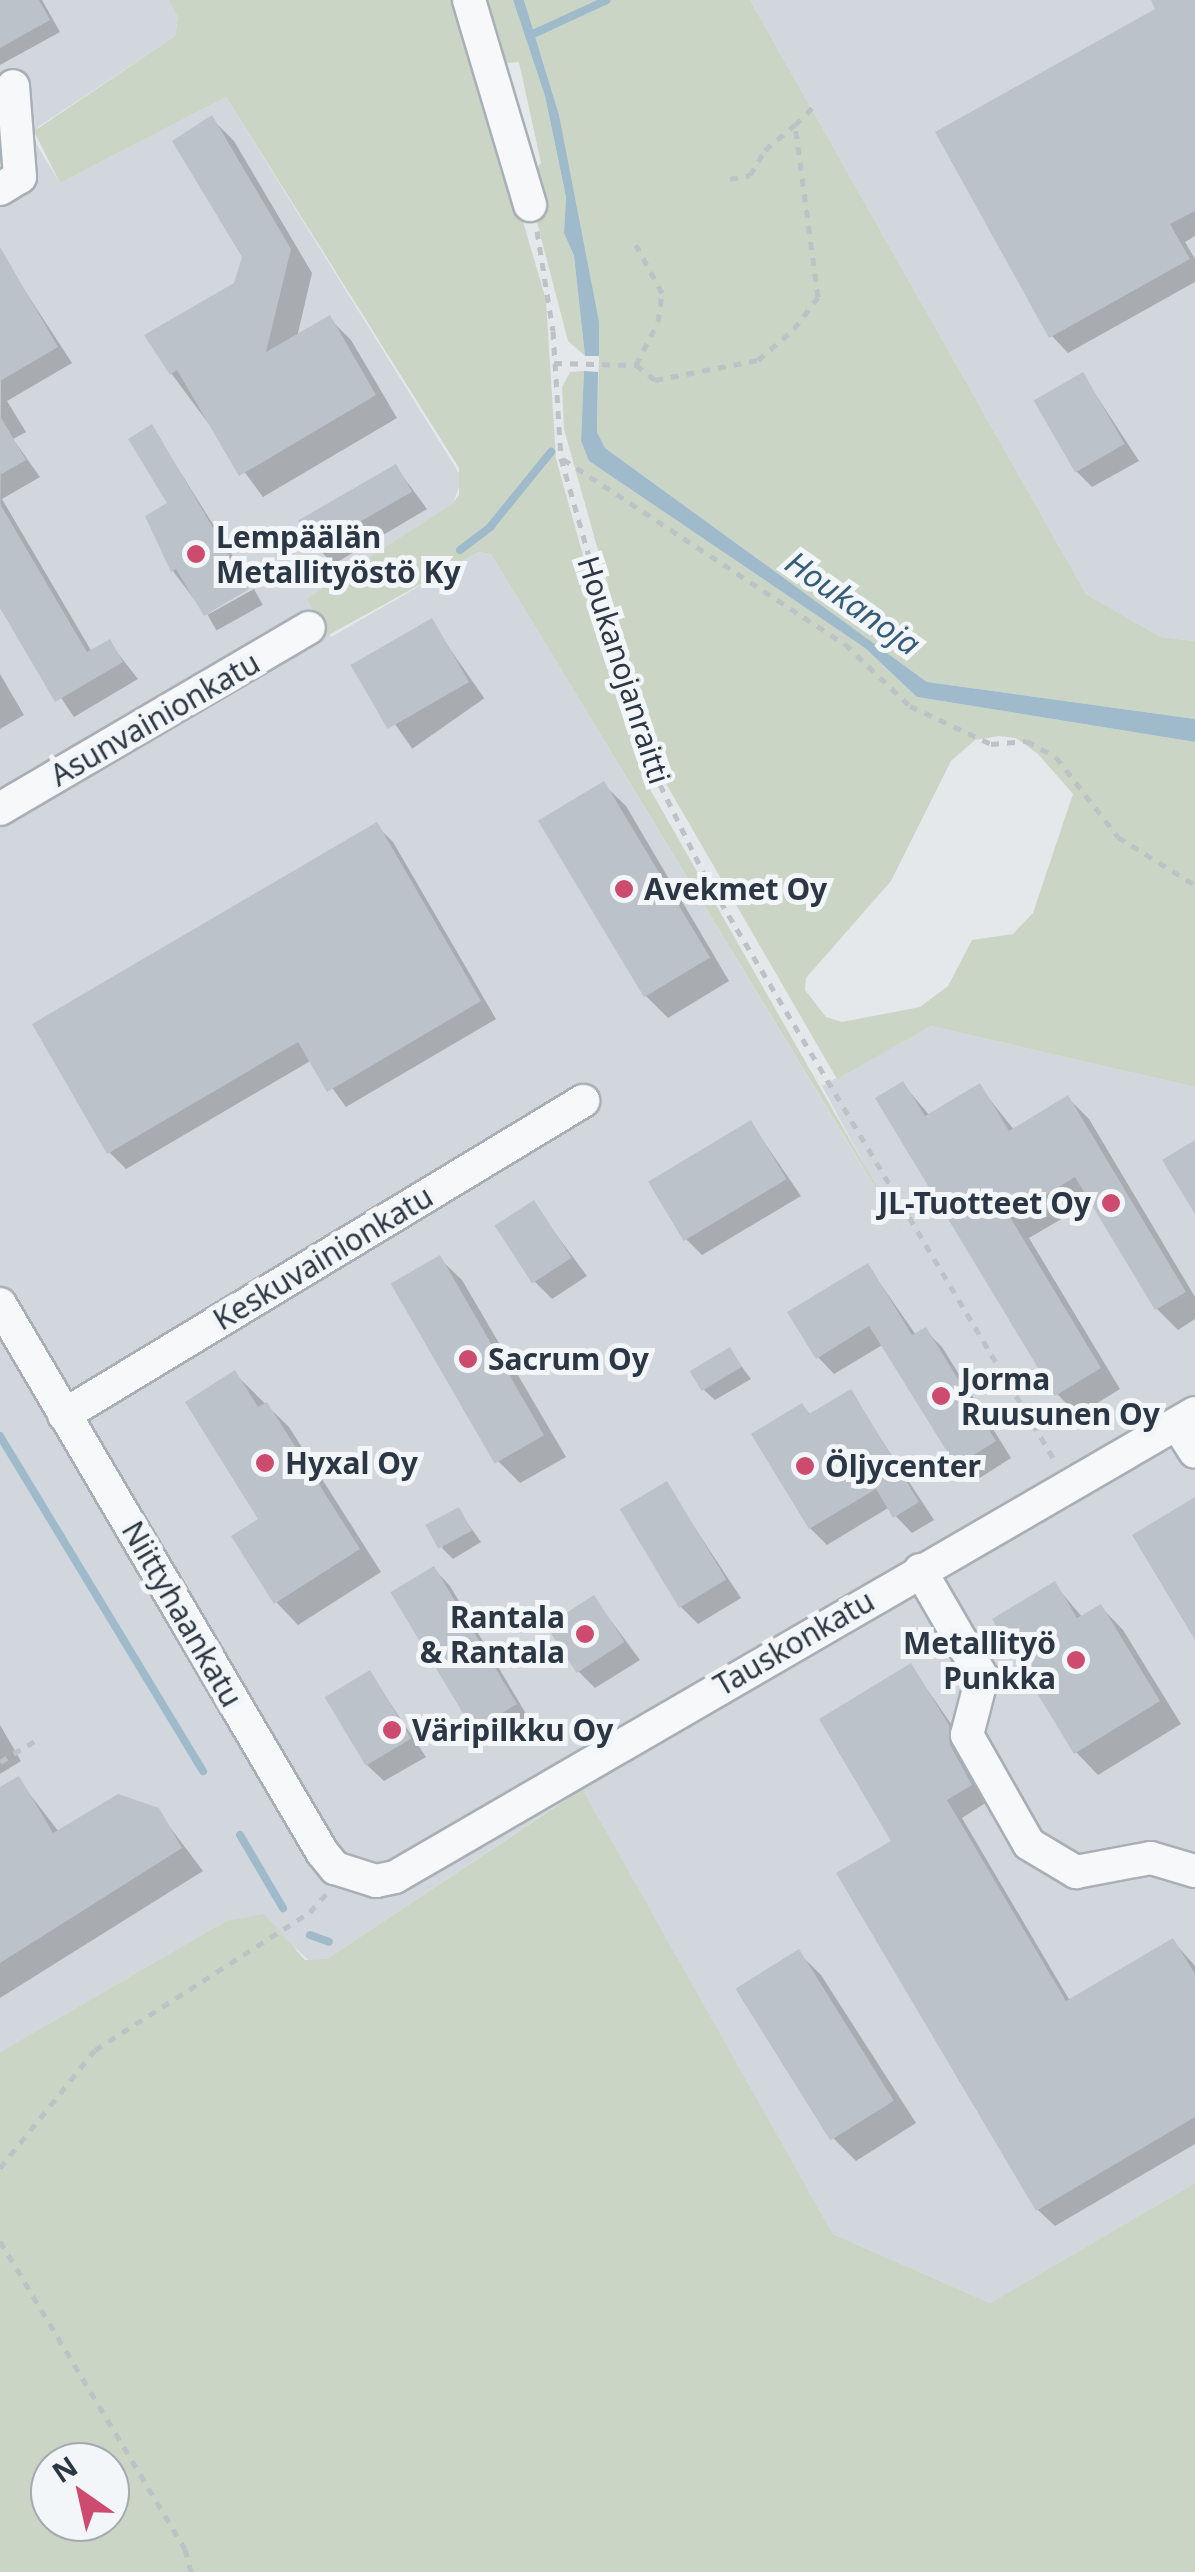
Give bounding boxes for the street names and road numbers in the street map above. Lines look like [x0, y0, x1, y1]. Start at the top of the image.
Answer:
street label: Houkanojanraitti [570, 552, 678, 788]
street label: Asunvainionkatu [44, 645, 266, 793]
street label: Keskuvainionkatu [207, 1178, 439, 1338]
street label: Niittyhaankatu [114, 1515, 250, 1713]
street label: Tauskonkatu [708, 1583, 880, 1703]

